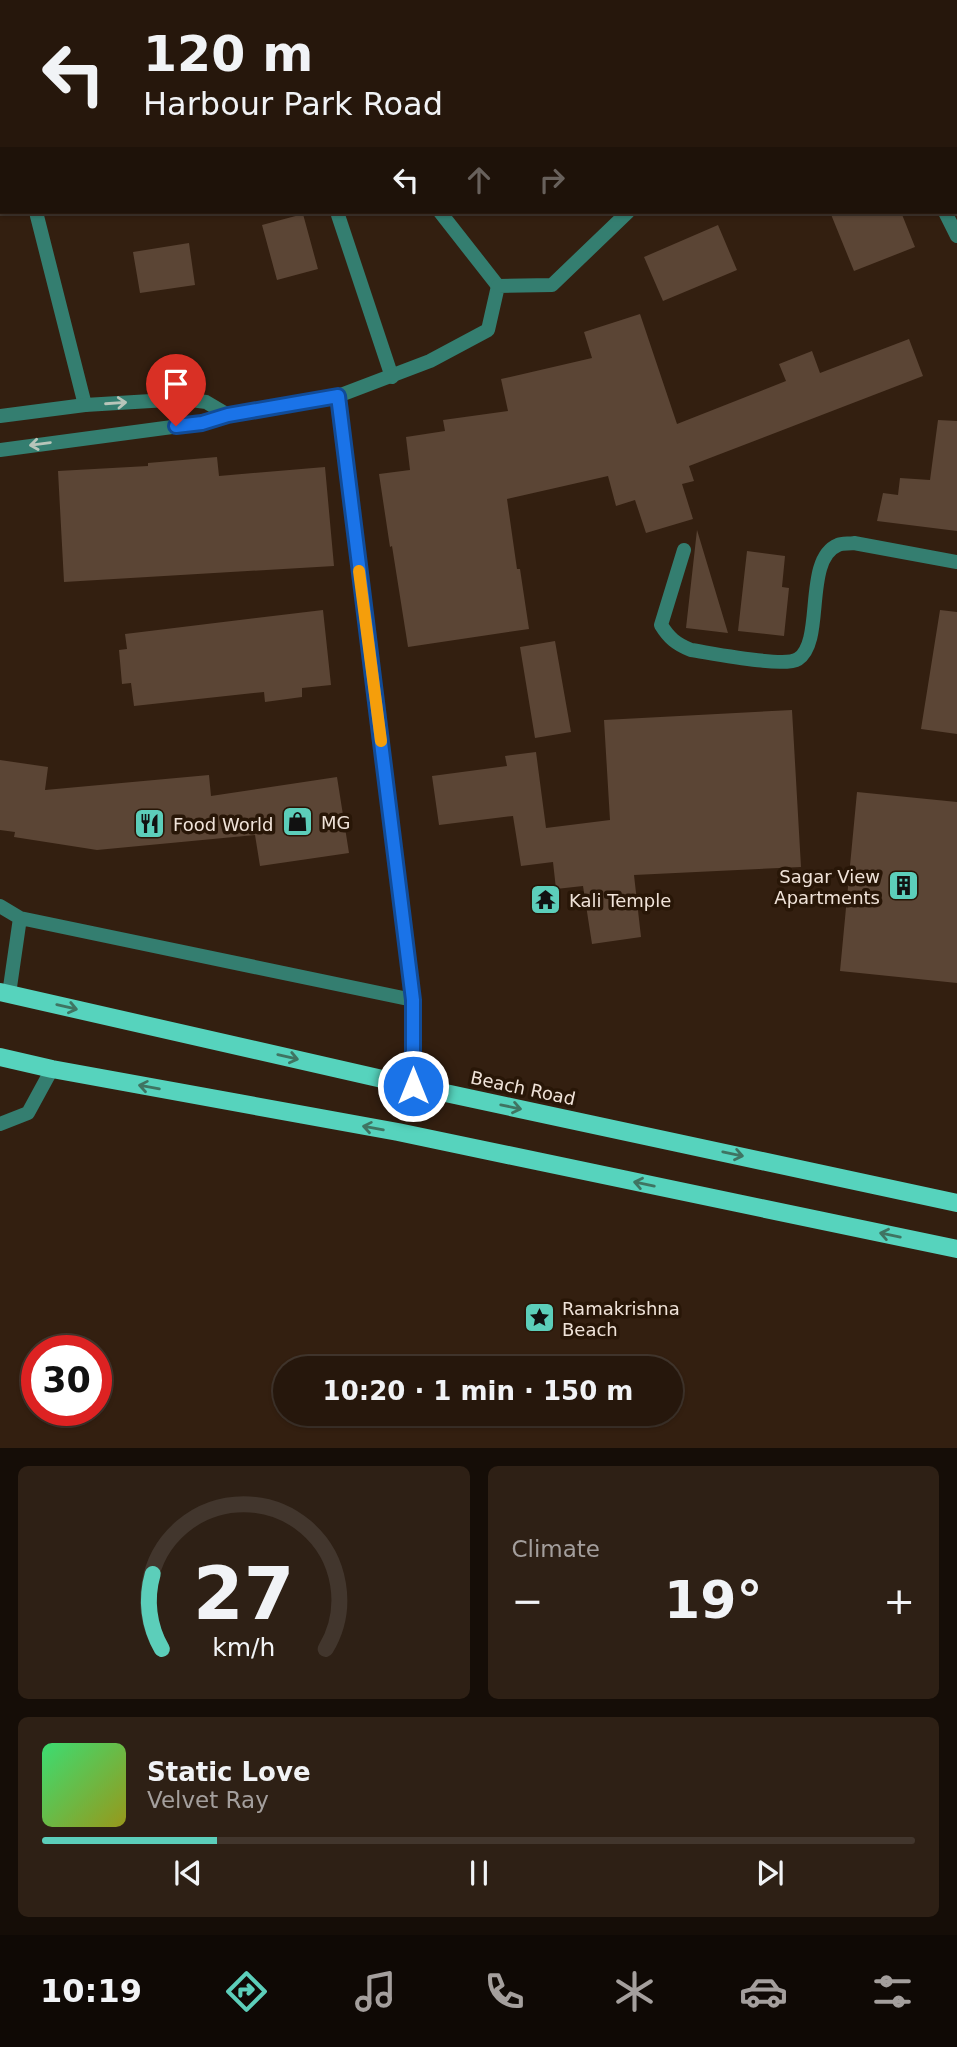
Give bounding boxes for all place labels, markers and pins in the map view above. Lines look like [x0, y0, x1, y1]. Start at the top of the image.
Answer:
pin [146, 354, 206, 426]
shop icon: MG [281, 805, 315, 839]
restaurant icon: Food World [133, 807, 167, 841]
place label: MG [321, 812, 350, 833]
place label: Food World [173, 814, 273, 835]
place label: Sagar View Apartments [774, 866, 880, 908]
building icon: Sagar View Apartments [886, 869, 920, 903]
temple icon: Kali Temple [529, 883, 563, 917]
place label: Kali Temple [569, 890, 671, 911]
place label: Ramakrishna Beach [562, 1298, 680, 1340]
place icon: Ramakrishna Beach [522, 1301, 556, 1335]

